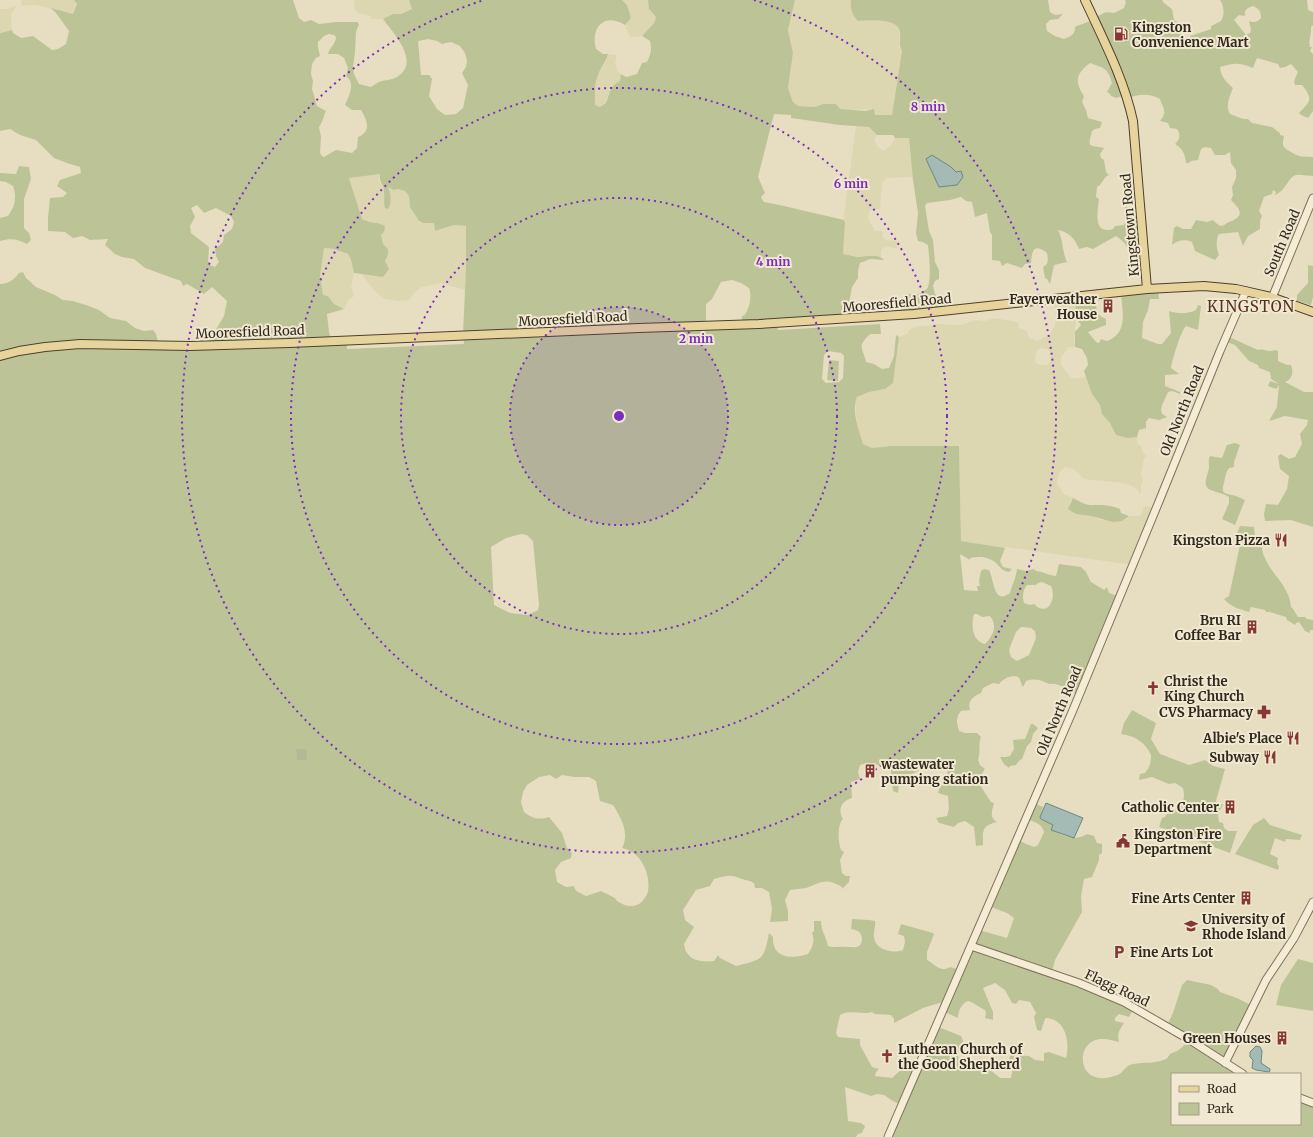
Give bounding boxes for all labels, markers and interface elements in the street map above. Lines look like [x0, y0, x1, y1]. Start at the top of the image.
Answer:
place label: Kingston Convenience Mart [1132, 19, 1249, 51]
fuel station icon: Kingston Convenience Mart [1113, 26, 1129, 42]
text: 8 min [911, 99, 945, 114]
street label: Kingstown Road [1117, 173, 1143, 277]
text: 6 min [834, 176, 868, 191]
street label: South Road [1260, 207, 1304, 279]
text: 4 min [756, 254, 790, 269]
street label: Mooresfield Road [842, 290, 952, 316]
place label: Fayerweather House [1009, 291, 1097, 323]
district label: KINGSTON [1207, 297, 1295, 316]
building icon: Fayerweather House [1100, 298, 1116, 314]
street label: Mooresfield Road [518, 308, 628, 330]
street label: Mooresfield Road [195, 322, 305, 342]
text: 2 min [679, 331, 713, 346]
street label: Old North Road [1156, 363, 1208, 459]
centre of rings [612, 409, 626, 423]
place label: Kingston Pizza [1173, 532, 1270, 549]
restaurant icon: Kingston Pizza [1273, 532, 1289, 548]
place label: Bru RI Coffee Bar [1175, 612, 1241, 644]
building icon: Bru RI Coffee Bar [1244, 619, 1260, 635]
street label: Old North Road [1032, 663, 1086, 758]
place label: Christ the King Church [1164, 673, 1245, 705]
church icon: Christ the King Church [1145, 680, 1161, 696]
place label: CVS Pharmacy [1159, 704, 1253, 721]
pharmacy icon: CVS Pharmacy [1256, 704, 1272, 720]
place label: Albie's Place [1202, 730, 1282, 747]
restaurant icon: Albie's Place [1285, 730, 1301, 746]
place label: Subway [1209, 749, 1259, 766]
restaurant icon: Subway [1262, 749, 1278, 765]
place label: wastewater pumping station [880, 756, 988, 788]
building icon: wastewater pumping station [862, 763, 878, 779]
place label: Catholic Center [1121, 799, 1219, 816]
building icon: Catholic Center [1222, 799, 1238, 815]
place label: Kingston Fire Department [1134, 826, 1222, 858]
public building icon: Kingston Fire Department [1115, 833, 1131, 849]
place label: Fine Arts Center [1131, 890, 1235, 907]
building icon: Fine Arts Center [1238, 890, 1254, 906]
place label: University of Rhode Island [1202, 911, 1286, 943]
school or university icon: University of Rhode Island [1183, 918, 1199, 934]
parking icon: Fine Arts Lot [1111, 944, 1127, 960]
place label: Fine Arts Lot [1130, 944, 1214, 961]
street label: Flagg Road [1082, 966, 1152, 1010]
place label: Green Houses [1183, 1030, 1271, 1047]
building icon: Green Houses [1274, 1030, 1290, 1046]
place label: Lutheran Church of the Good Shepherd [898, 1041, 1023, 1073]
church icon: Lutheran Church of the Good Shepherd [879, 1048, 895, 1064]
legend [1171, 1073, 1301, 1125]
text: Road [1207, 1081, 1236, 1096]
text: Park [1207, 1101, 1234, 1116]

